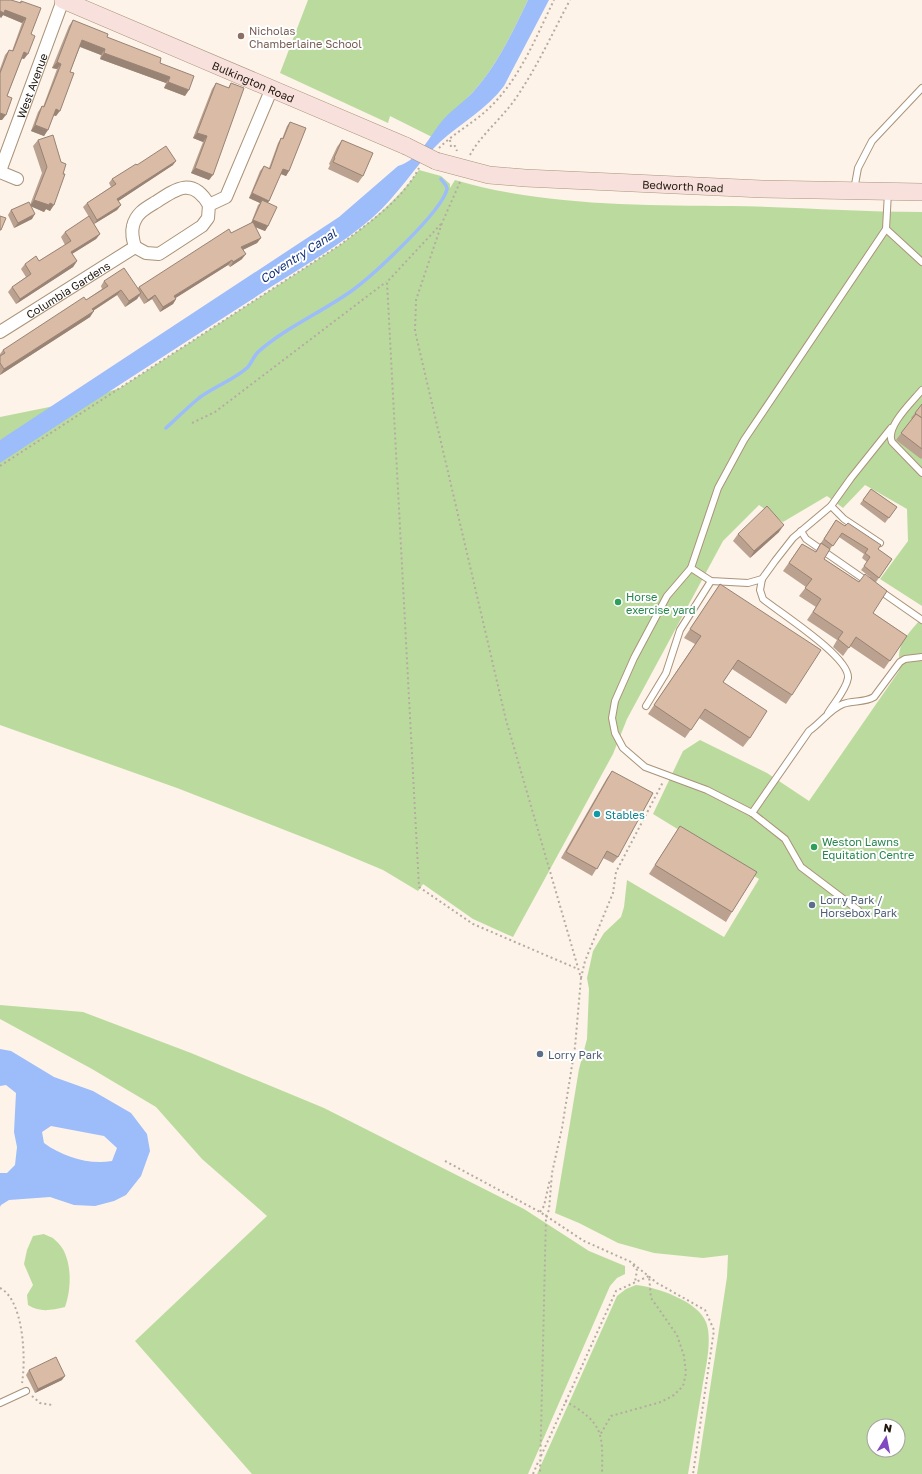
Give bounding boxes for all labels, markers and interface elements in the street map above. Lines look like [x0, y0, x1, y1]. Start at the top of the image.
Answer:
place label: Nicholas Chamberlaine School [249, 24, 362, 50]
marker: Nicholas Chamberlaine School [236, 31, 246, 41]
street label: West Avenue [14, 51, 49, 120]
street label: Bulkington Road [211, 58, 296, 104]
street label: Bedworth Road [642, 177, 724, 194]
water label: Coventry Canal [257, 225, 340, 286]
street label: Columbia Gardens [23, 258, 112, 321]
place label: Horse exercise yard [626, 590, 695, 616]
marker: Horse exercise yard [613, 597, 623, 607]
place label: Stables [605, 808, 645, 821]
marker: Stables [592, 809, 602, 819]
place label: Weston Lawns Equitation Centre [822, 835, 914, 861]
marker: Weston Lawns Equitation Centre [809, 842, 819, 852]
place label: Lorry Park / Horsebox Park [820, 893, 897, 919]
marker: Lorry Park / Horsebox Park [807, 900, 817, 910]
place label: Lorry Park [548, 1048, 602, 1061]
marker: Lorry Park [535, 1049, 545, 1059]
north arrow [866, 1418, 906, 1458]
text: N [883, 1421, 893, 1435]

